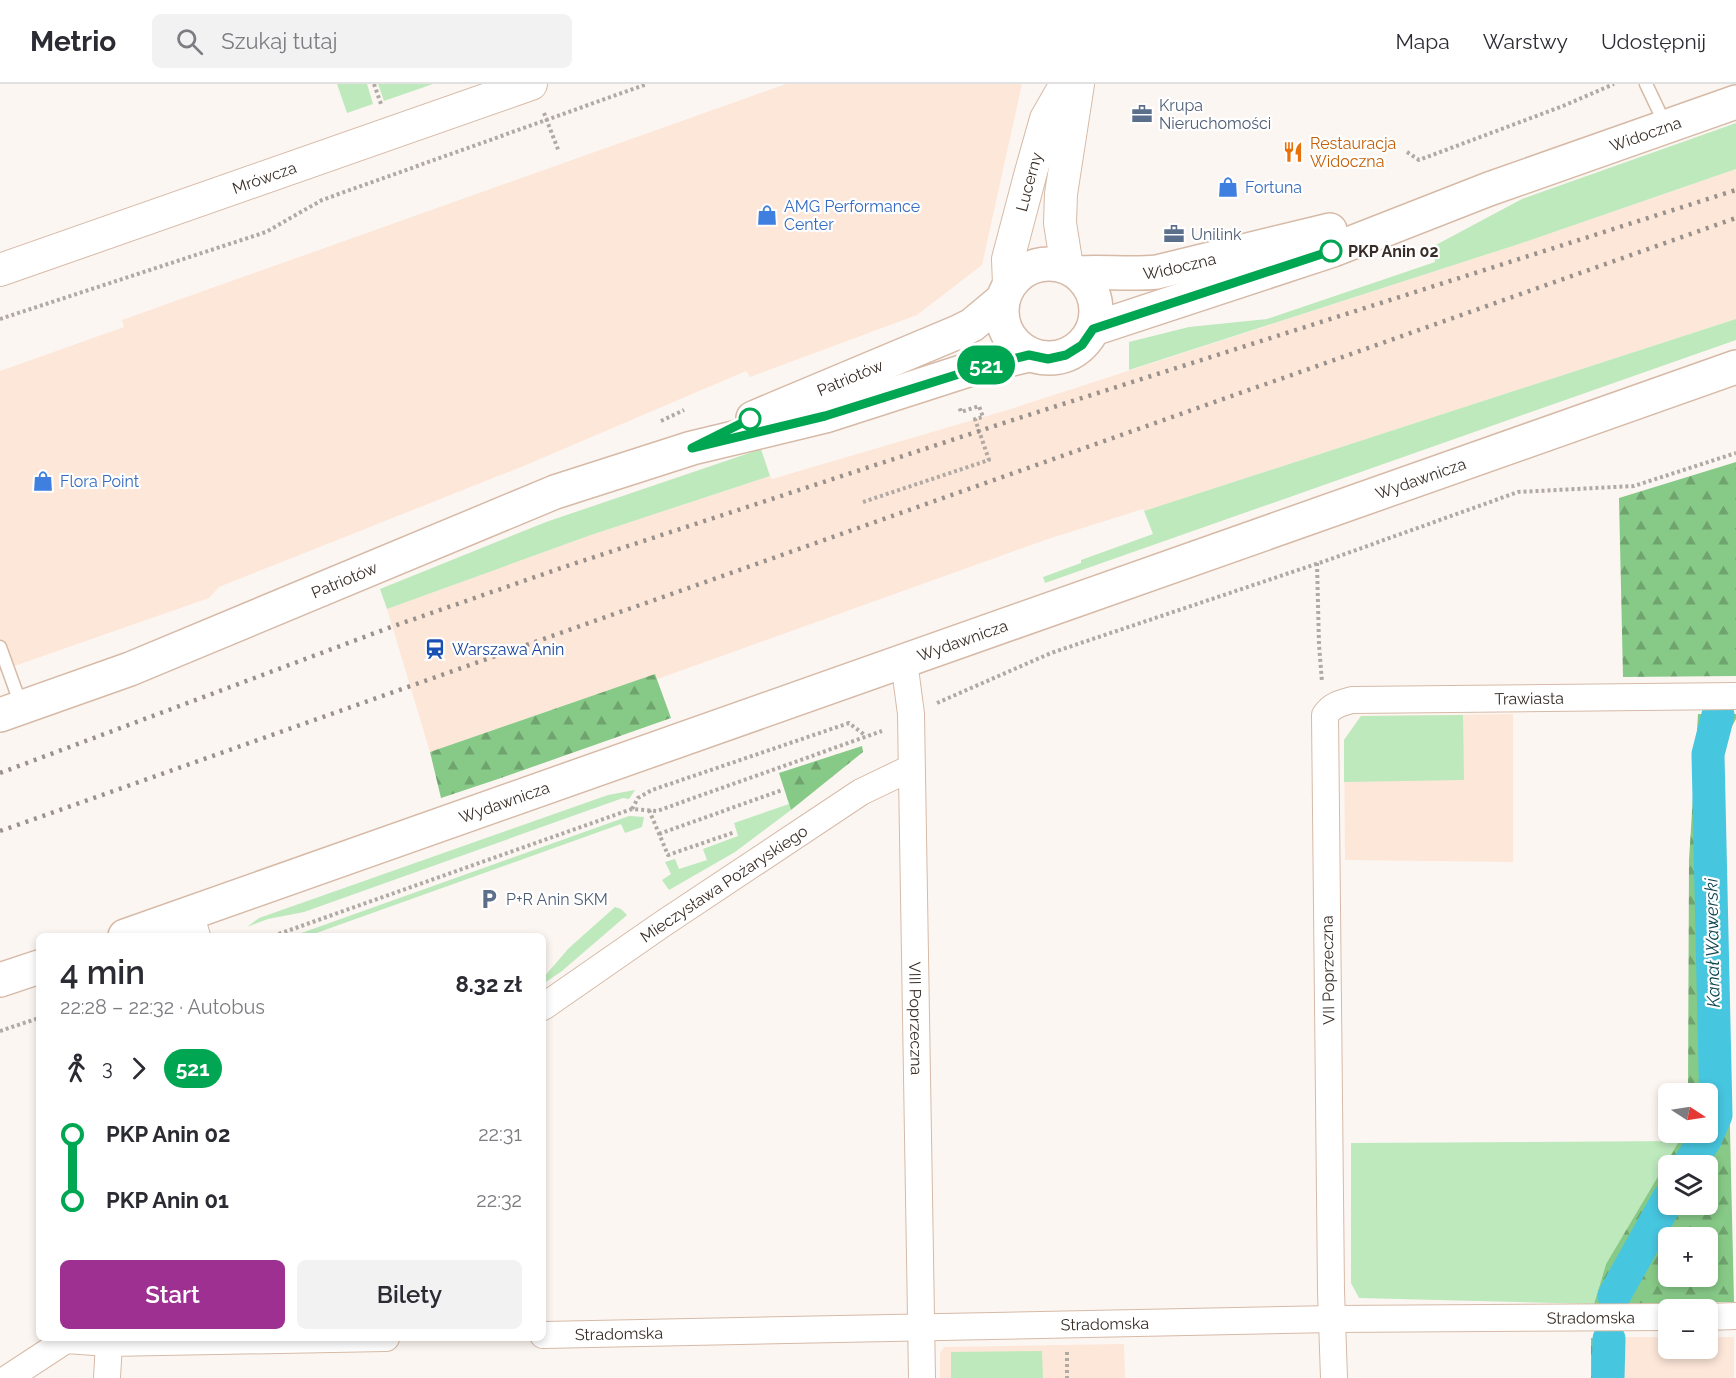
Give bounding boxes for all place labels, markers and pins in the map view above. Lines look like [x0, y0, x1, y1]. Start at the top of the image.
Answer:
place label: Krupa Nieruchomości [1159, 96, 1271, 133]
office icon: Krupa Nieruchomości [1130, 102, 1154, 126]
place label: Restauracja Widoczna [1310, 134, 1396, 171]
restaurant icon: Restauracja Widoczna [1281, 140, 1305, 164]
shop icon: Fortuna [1216, 175, 1240, 199]
place label: Fortuna [1245, 178, 1302, 197]
place label: AMG Performance Center [784, 197, 920, 234]
shop icon: AMG Performance Center [755, 203, 779, 227]
office icon: Unilink [1162, 222, 1186, 246]
place label: Unilink [1191, 225, 1242, 244]
marker: PKP Anin 02 [1320, 240, 1342, 262]
place label: PKP Anin 02 [1348, 242, 1438, 261]
unlabelled marker [739, 408, 761, 430]
shop icon: Flora Point [31, 469, 55, 493]
place label: Flora Point [60, 472, 140, 491]
station icon: Warszawa Anin [423, 637, 447, 661]
place label: Warszawa Anin [452, 640, 564, 659]
parking icon: P+R Anin SKM [477, 887, 501, 911]
place label: P+R Anin SKM [506, 890, 608, 909]

